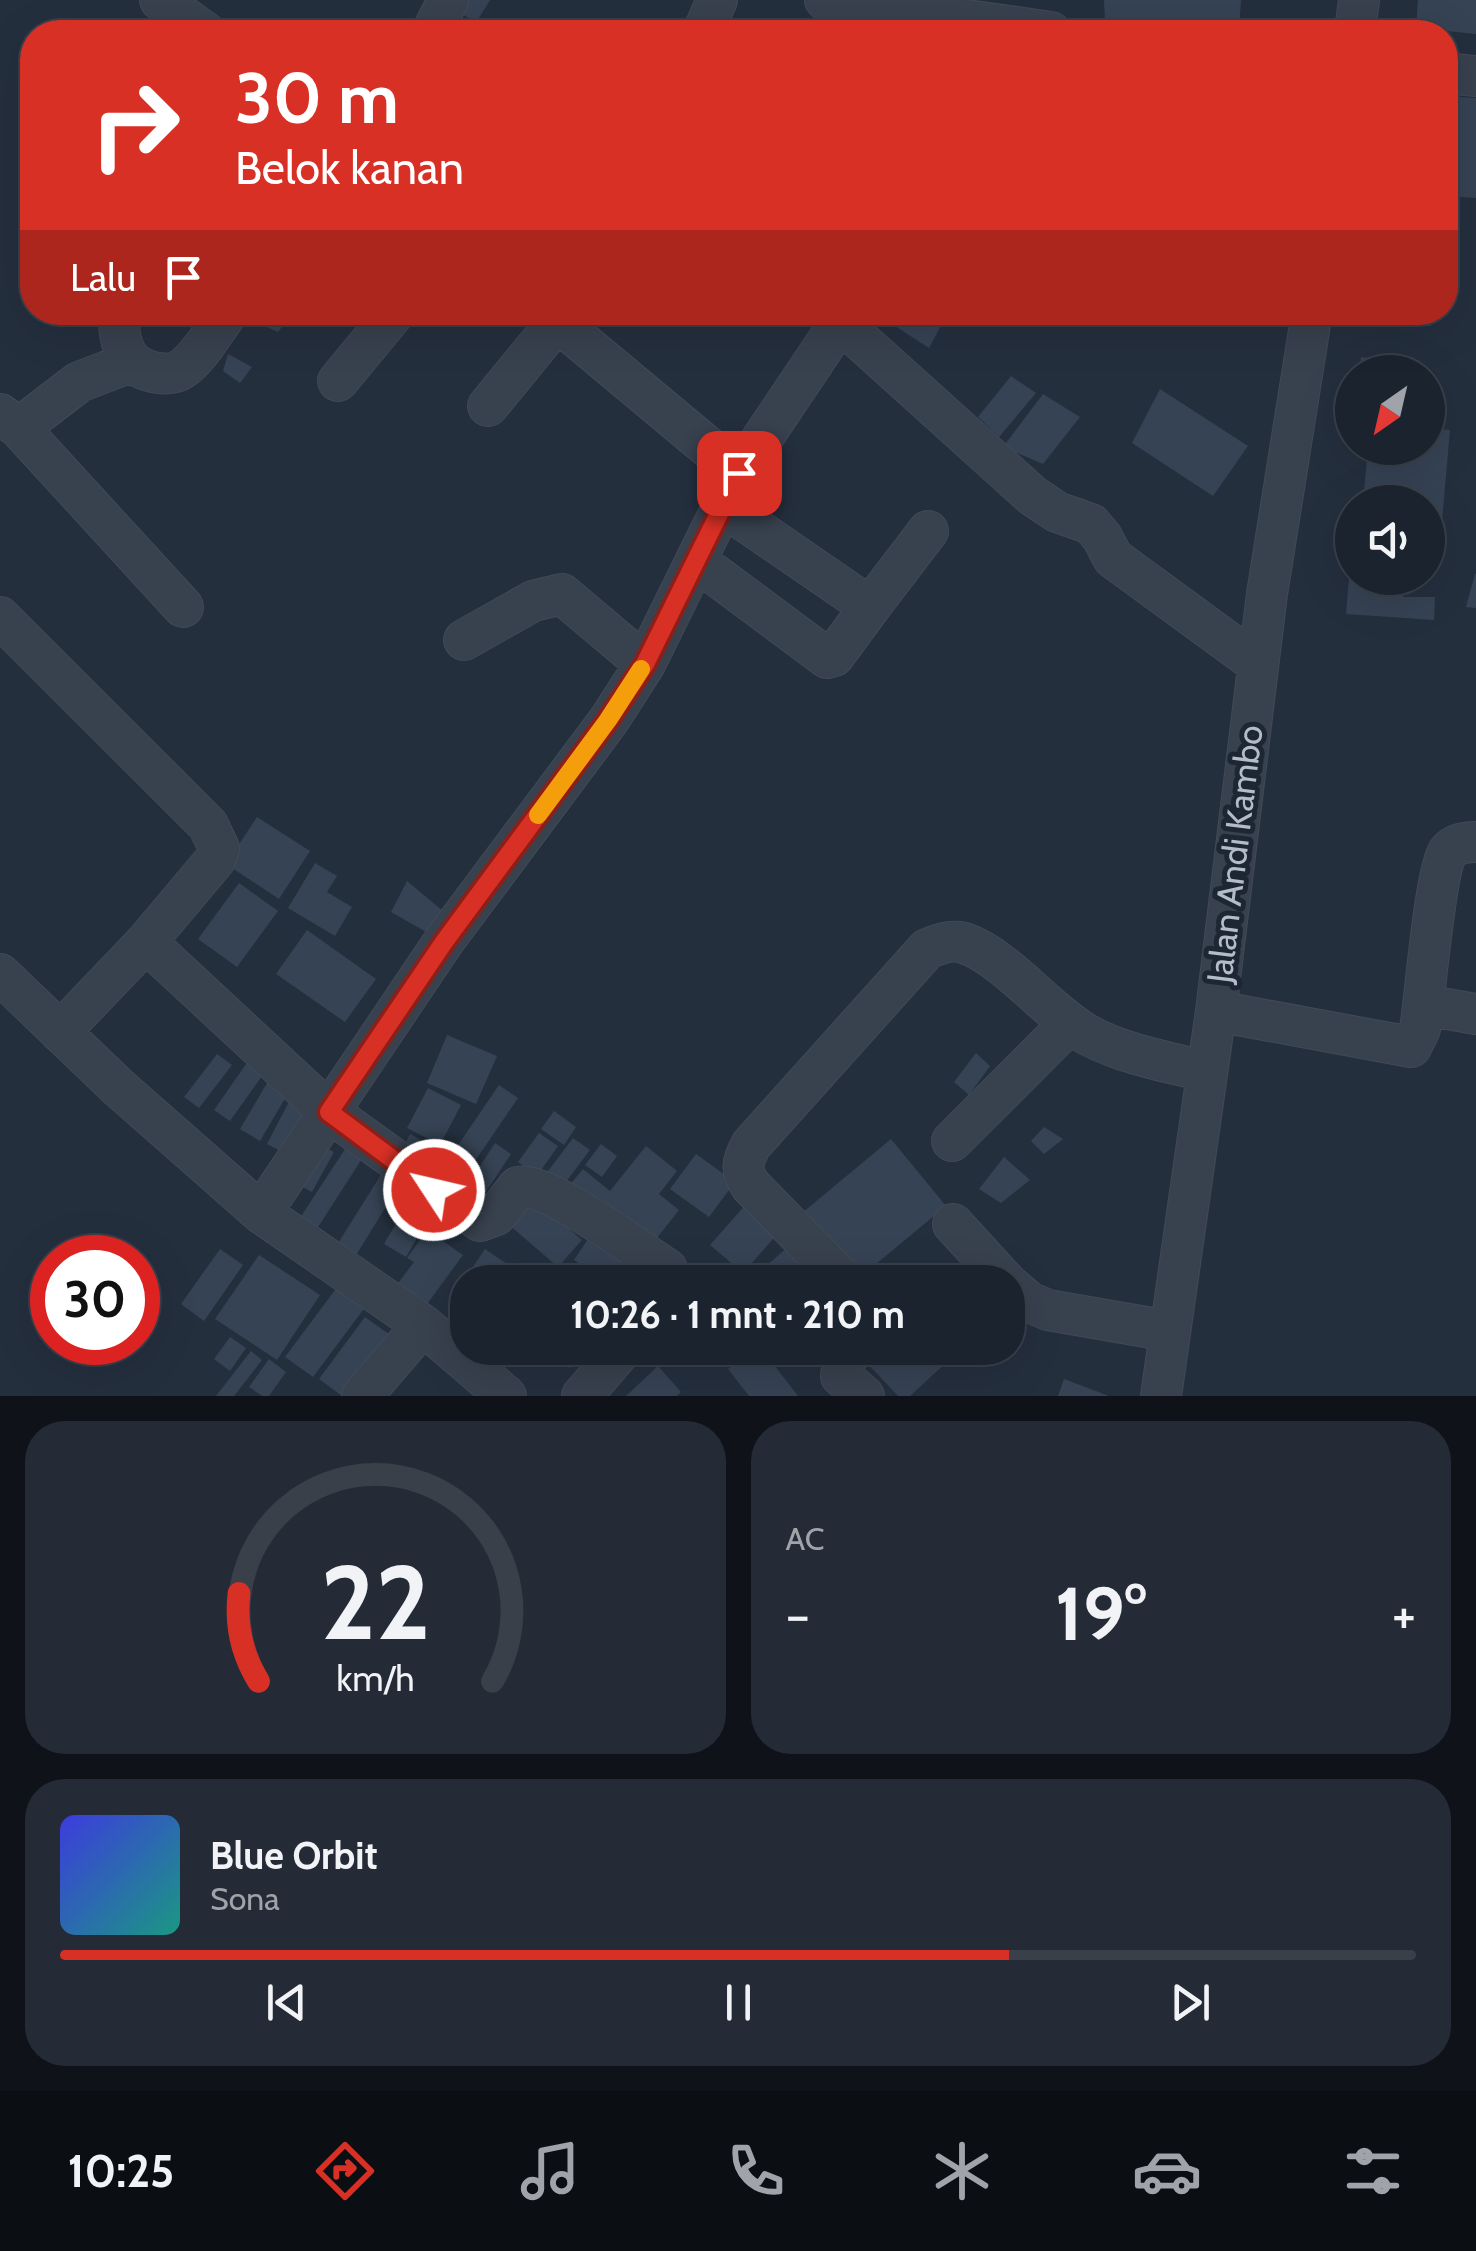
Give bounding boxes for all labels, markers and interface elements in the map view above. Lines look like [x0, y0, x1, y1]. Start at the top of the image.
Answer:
text: 30 m [235, 55, 399, 141]
icon: right [70, 60, 200, 190]
text: Belok kanan [235, 141, 464, 195]
icon: arrive [156, 250, 211, 305]
text: Lalu [70, 254, 136, 301]
north arrow [1335, 355, 1445, 465]
map controls [1335, 355, 1445, 595]
pin [697, 431, 782, 516]
icon: arrive [712, 446, 767, 501]
button: sound [1335, 485, 1445, 595]
street label: Jalan Andi Kambo [1197, 722, 1272, 986]
position arrow [382, 1138, 486, 1242]
speed limit sign: 30 [30, 1235, 160, 1365]
text: 10:26 · 1 mnt · 210 m [570, 1291, 905, 1338]
text: AC [786, 1519, 825, 1558]
text: 22 [320, 1539, 430, 1665]
text: 19° [1055, 1568, 1147, 1659]
text: − [786, 1581, 810, 1648]
text: + [1392, 1581, 1416, 1648]
text: km/h [336, 1657, 414, 1700]
text: Blue Orbit [210, 1832, 378, 1879]
text: Sona [210, 1879, 280, 1918]
icon: previous [259, 1975, 314, 2030]
icon: pause [711, 1975, 766, 2030]
icon: next [1163, 1975, 1218, 2030]
icon: directions [310, 2136, 380, 2206]
icon: music [515, 2136, 585, 2206]
icon: phone [721, 2136, 791, 2206]
icon: climate [927, 2136, 997, 2206]
icon: car [1132, 2136, 1202, 2206]
icon: filters [1338, 2136, 1408, 2206]
text: 10:25 [68, 2144, 174, 2198]

